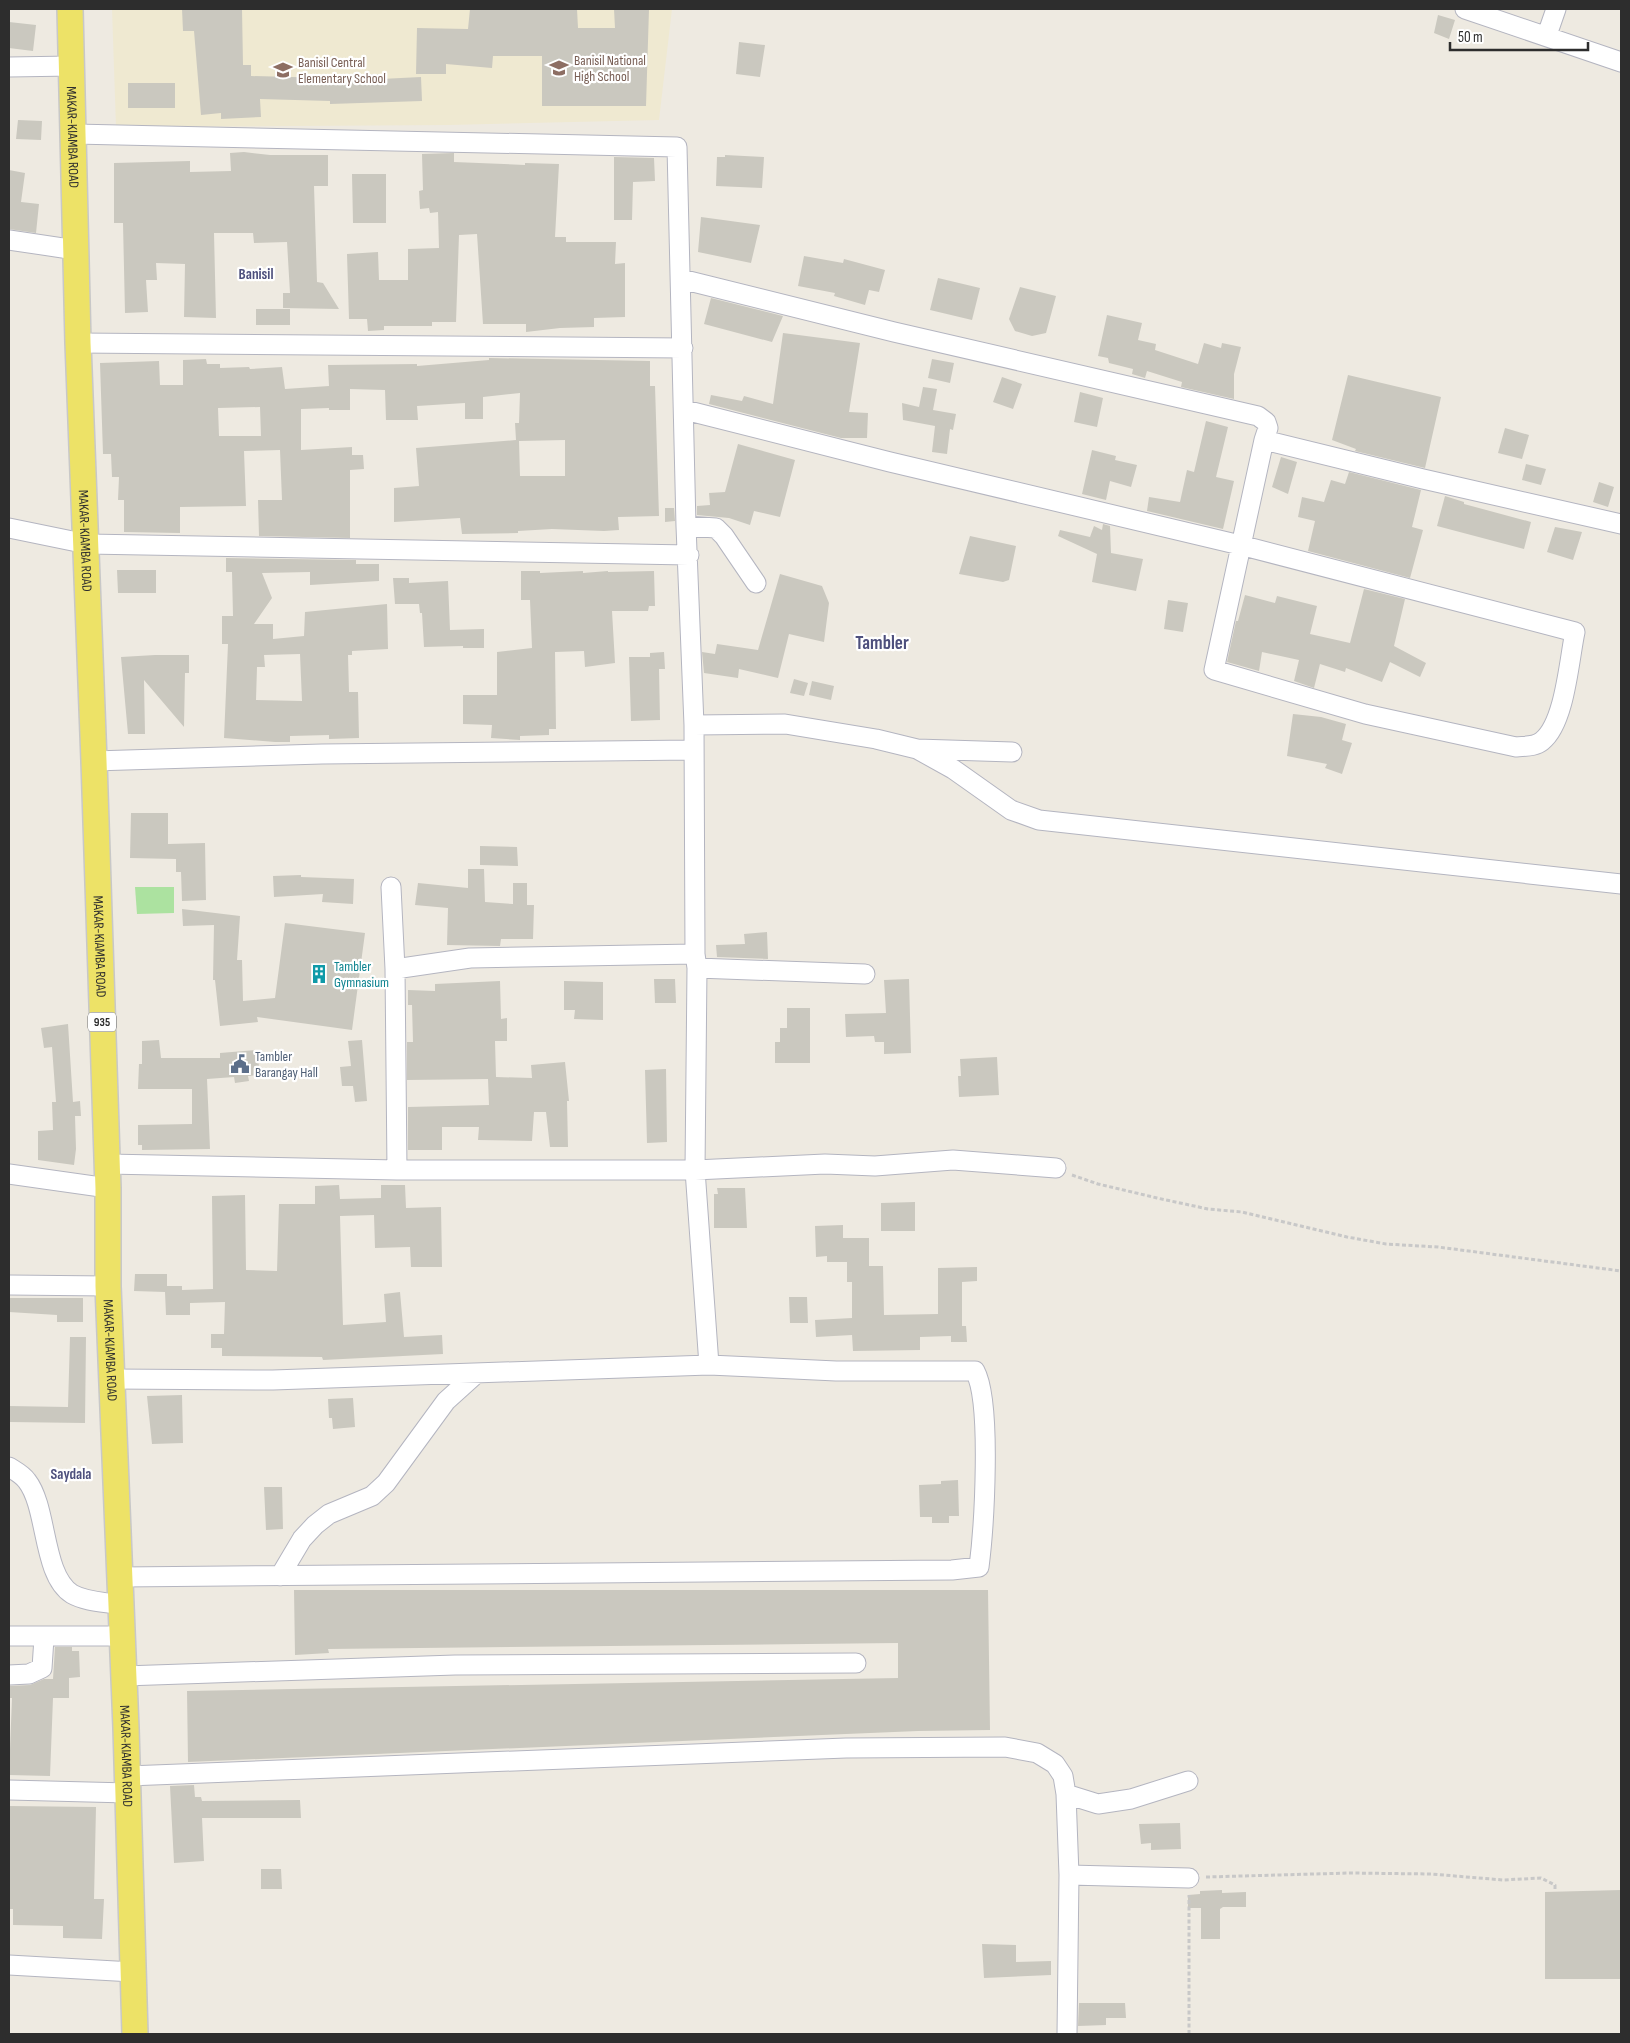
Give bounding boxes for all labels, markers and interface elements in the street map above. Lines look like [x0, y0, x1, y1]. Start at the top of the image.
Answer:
scale bar [1450, 20, 1588, 52]
text: 50 m [1458, 28, 1483, 47]
place label: Banisil National High School [574, 52, 646, 85]
place label: Banisil Central Elementary School [298, 54, 386, 87]
school or university icon: Banisil National High School [548, 57, 570, 79]
school or university icon: Banisil Central Elementary School [272, 59, 294, 81]
street label: MAKAR-KIAMBA ROAD [63, 86, 83, 188]
district label: Banisil [239, 265, 273, 284]
street label: MAKAR-KIAMBA ROAD [75, 490, 96, 592]
district label: Tambler [855, 632, 909, 655]
street label: MAKAR-KIAMBA ROAD [90, 895, 110, 998]
place label: Tambler Gymnasium [334, 958, 389, 991]
building icon: Tambler Gymnasium [308, 963, 330, 985]
road number: 935 [88, 1012, 116, 1032]
place label: Tambler Barangay Hall [255, 1048, 318, 1081]
public building icon: Tambler Barangay Hall [229, 1053, 251, 1075]
street label: MAKAR-KIAMBA ROAD [100, 1299, 121, 1402]
district label: Saydala [51, 1465, 91, 1484]
street label: MAKAR-KIAMBA ROAD [117, 1705, 137, 1807]

